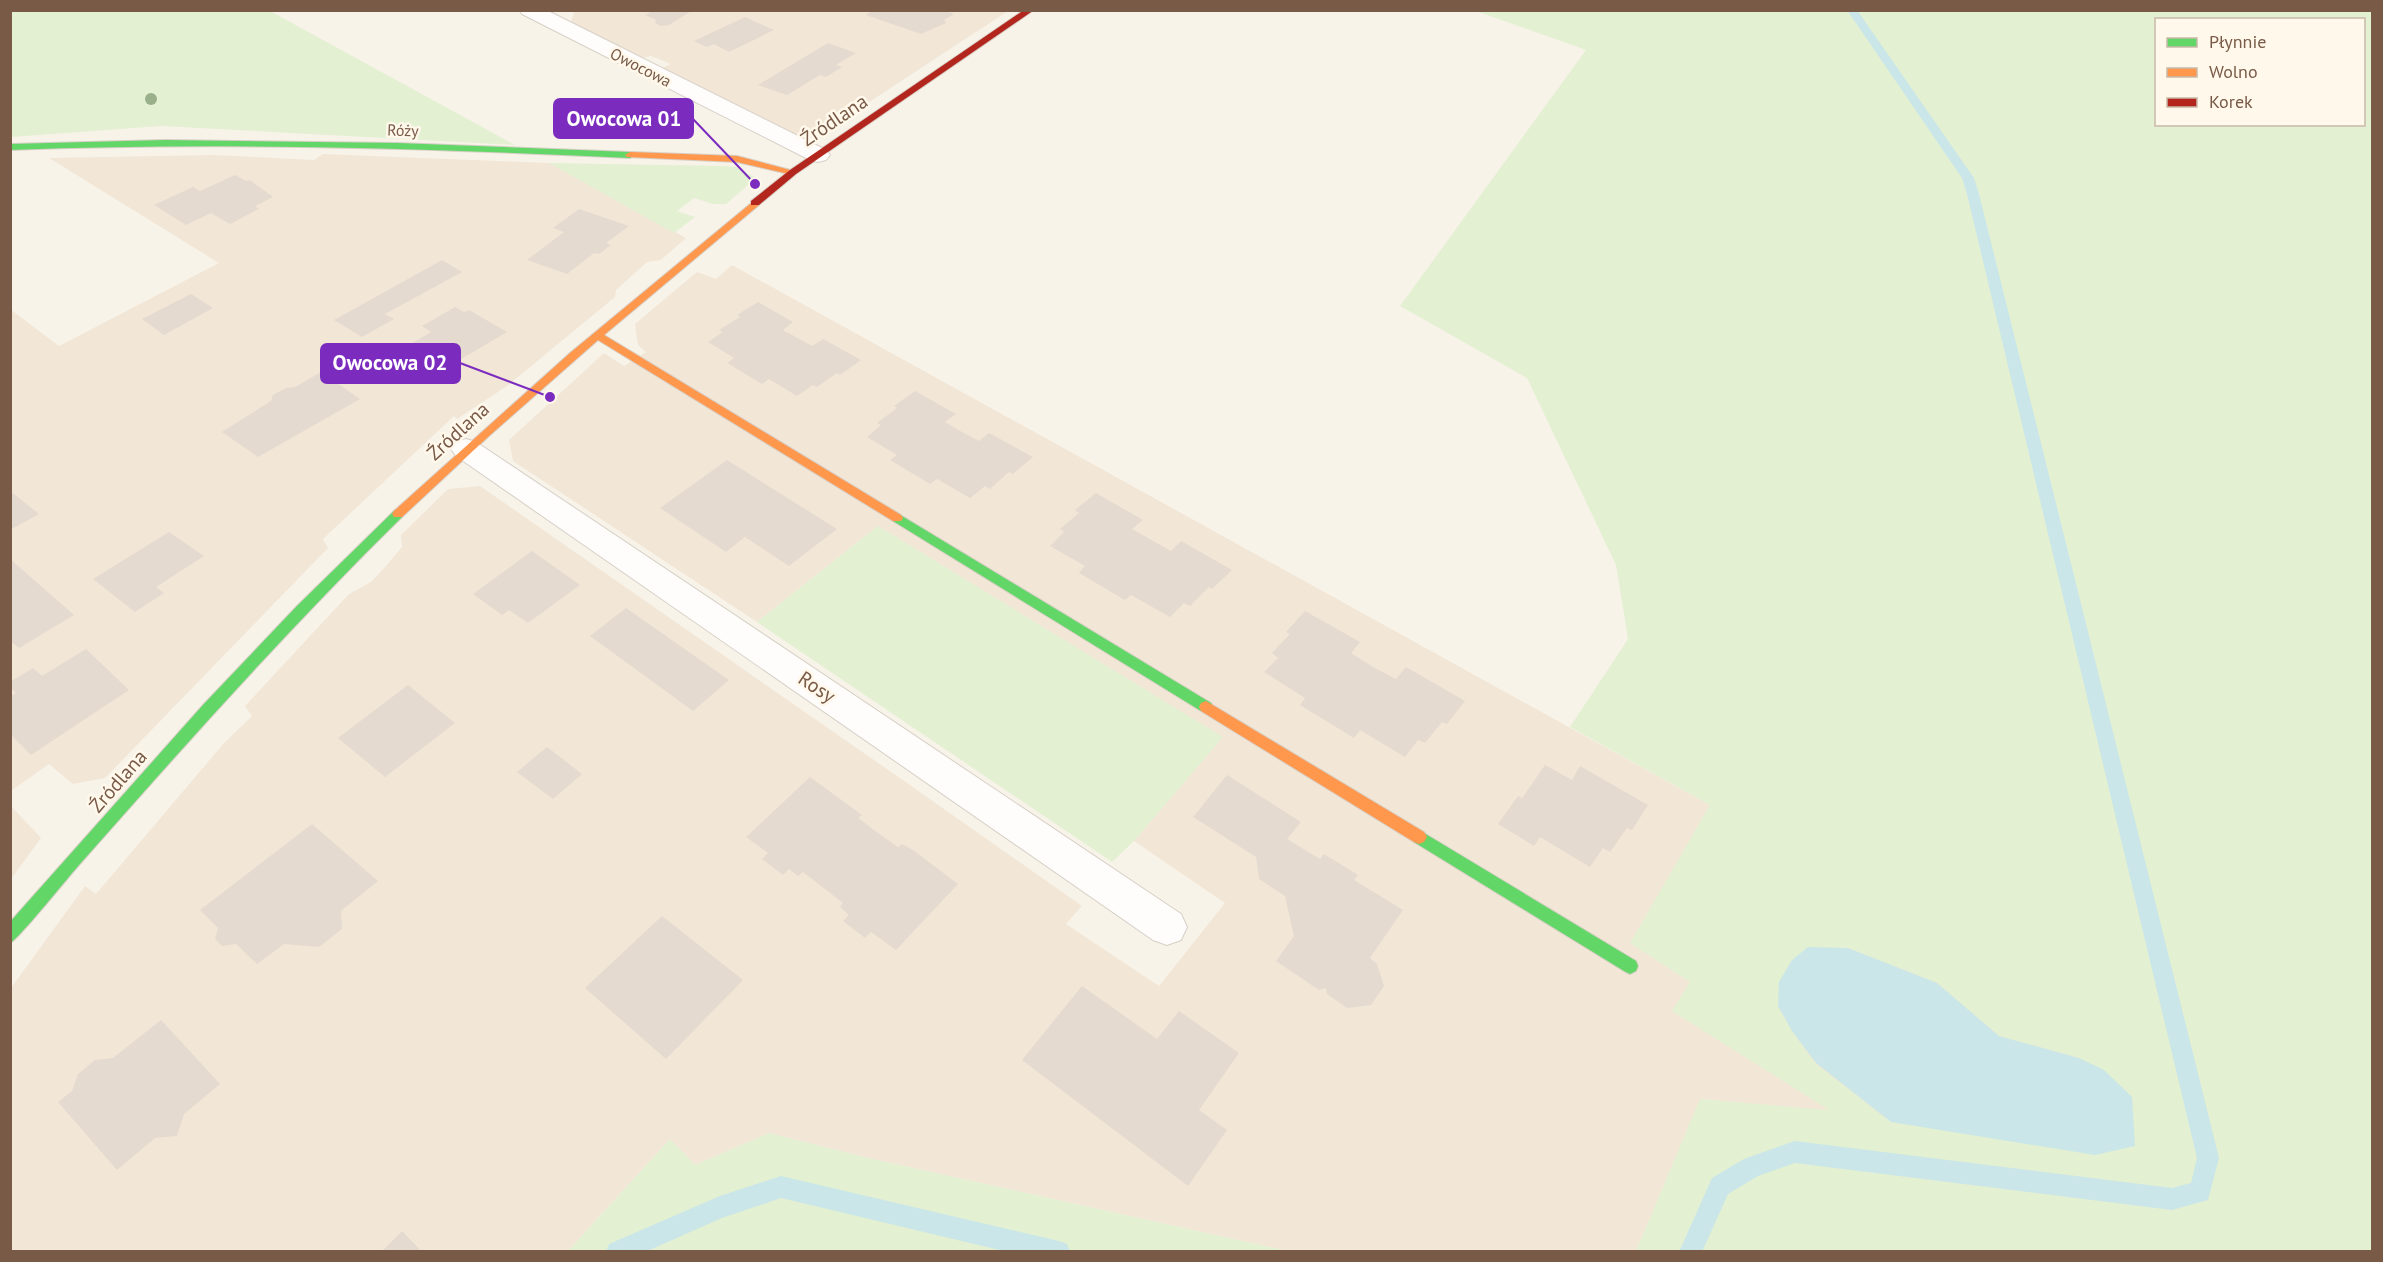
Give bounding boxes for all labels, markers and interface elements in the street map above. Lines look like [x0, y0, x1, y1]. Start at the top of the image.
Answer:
legend [2155, 18, 2365, 126]
text: Płynnie [2209, 30, 2266, 53]
street label: Owocowa [607, 43, 675, 91]
text: Wolno [2209, 60, 2258, 83]
street label: Źródlana [795, 88, 873, 152]
text: Korek [2209, 90, 2253, 113]
callout: Owocowa 01 [554, 99, 693, 138]
text: Owocowa 01 [567, 105, 681, 132]
street label: Róży [387, 119, 420, 141]
callout: Owocowa 02 [321, 344, 460, 383]
text: Owocowa 02 [333, 349, 447, 376]
street label: Źródlana [421, 396, 495, 466]
street label: Rosy [793, 665, 841, 709]
street label: Źródlana [83, 744, 153, 818]

